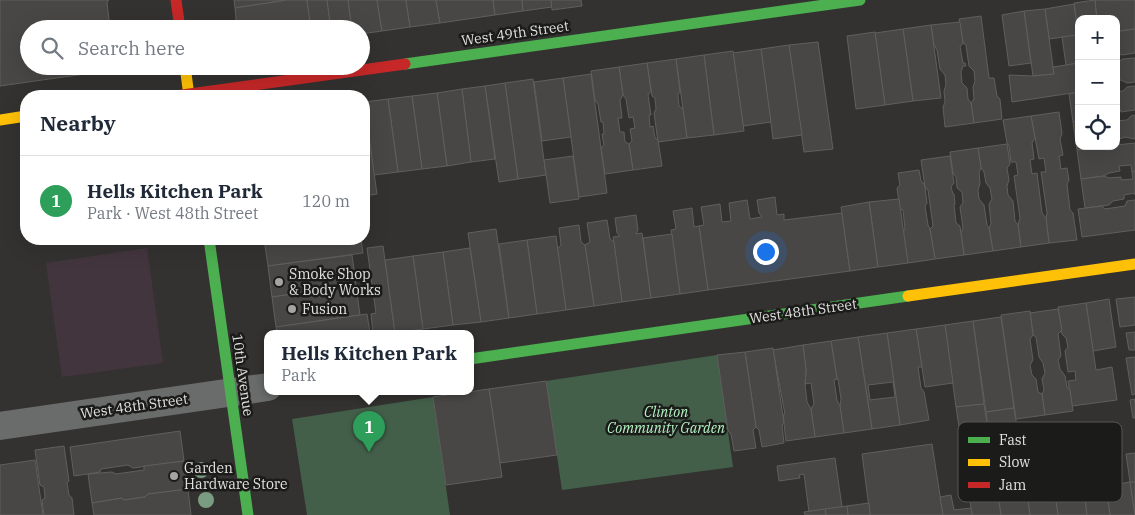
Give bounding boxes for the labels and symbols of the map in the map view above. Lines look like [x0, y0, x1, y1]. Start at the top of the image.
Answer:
street label: West 49th Street [460, 17, 570, 49]
your location [753, 239, 779, 265]
place label: Smoke Shop & Body Works [289, 265, 381, 299]
marker: Smoke Shop & Body Works [273, 276, 285, 288]
street label: West 48th Street [748, 295, 858, 327]
place label: Fusion [302, 300, 347, 318]
marker: Fusion [286, 303, 298, 315]
street label: 10th Avenue [228, 333, 258, 417]
street label: West 48th Street [79, 390, 189, 422]
park label: Clinton Community Garden [607, 403, 725, 437]
pin: 1 [353, 411, 385, 452]
legend [958, 422, 1122, 502]
text: Fast [999, 431, 1027, 449]
text: Slow [999, 453, 1030, 471]
place label: Garden Hardware Store [184, 459, 288, 493]
marker: Garden Hardware Store [168, 470, 180, 482]
text: Jam [999, 476, 1026, 494]

